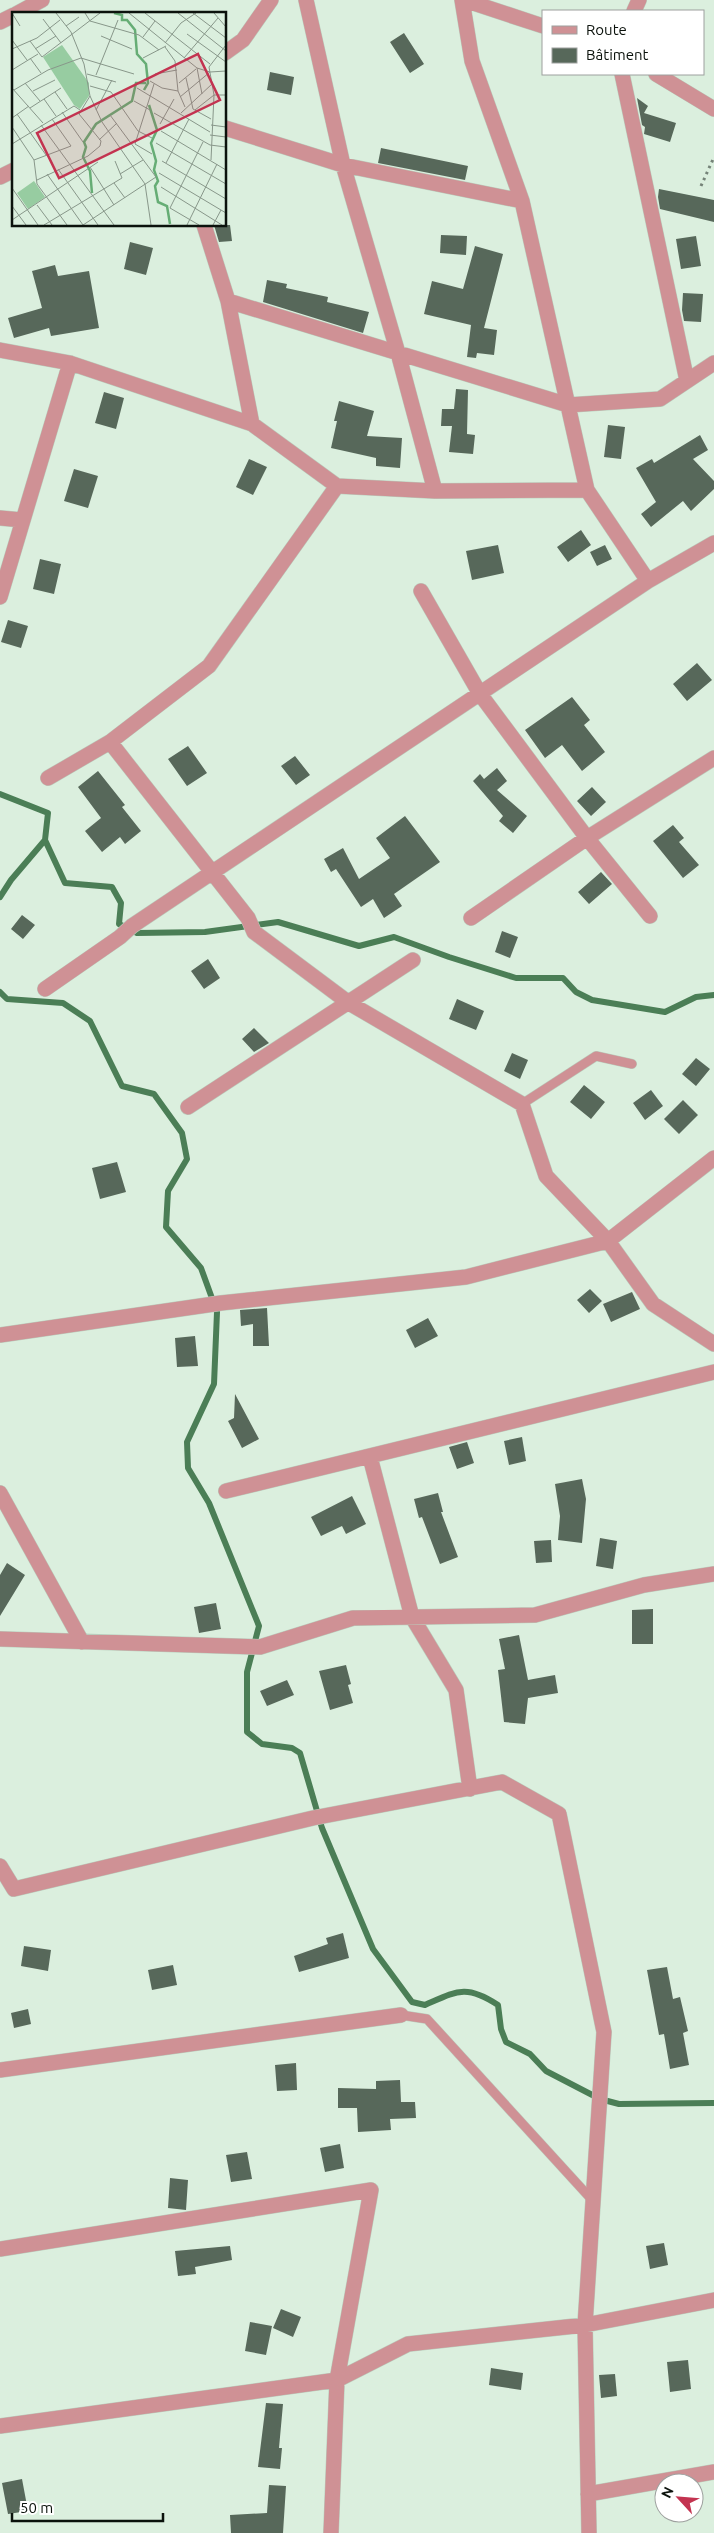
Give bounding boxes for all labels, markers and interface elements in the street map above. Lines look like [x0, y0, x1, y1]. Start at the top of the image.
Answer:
legend [542, 10, 704, 75]
inset map [12, 12, 226, 226]
text: Route [586, 21, 627, 38]
text: Bâtiment [586, 46, 649, 63]
north arrow [654, 2473, 704, 2523]
text: N [658, 2484, 677, 2501]
scale bar [12, 2490, 164, 2522]
text: 50 m [20, 2499, 53, 2516]

